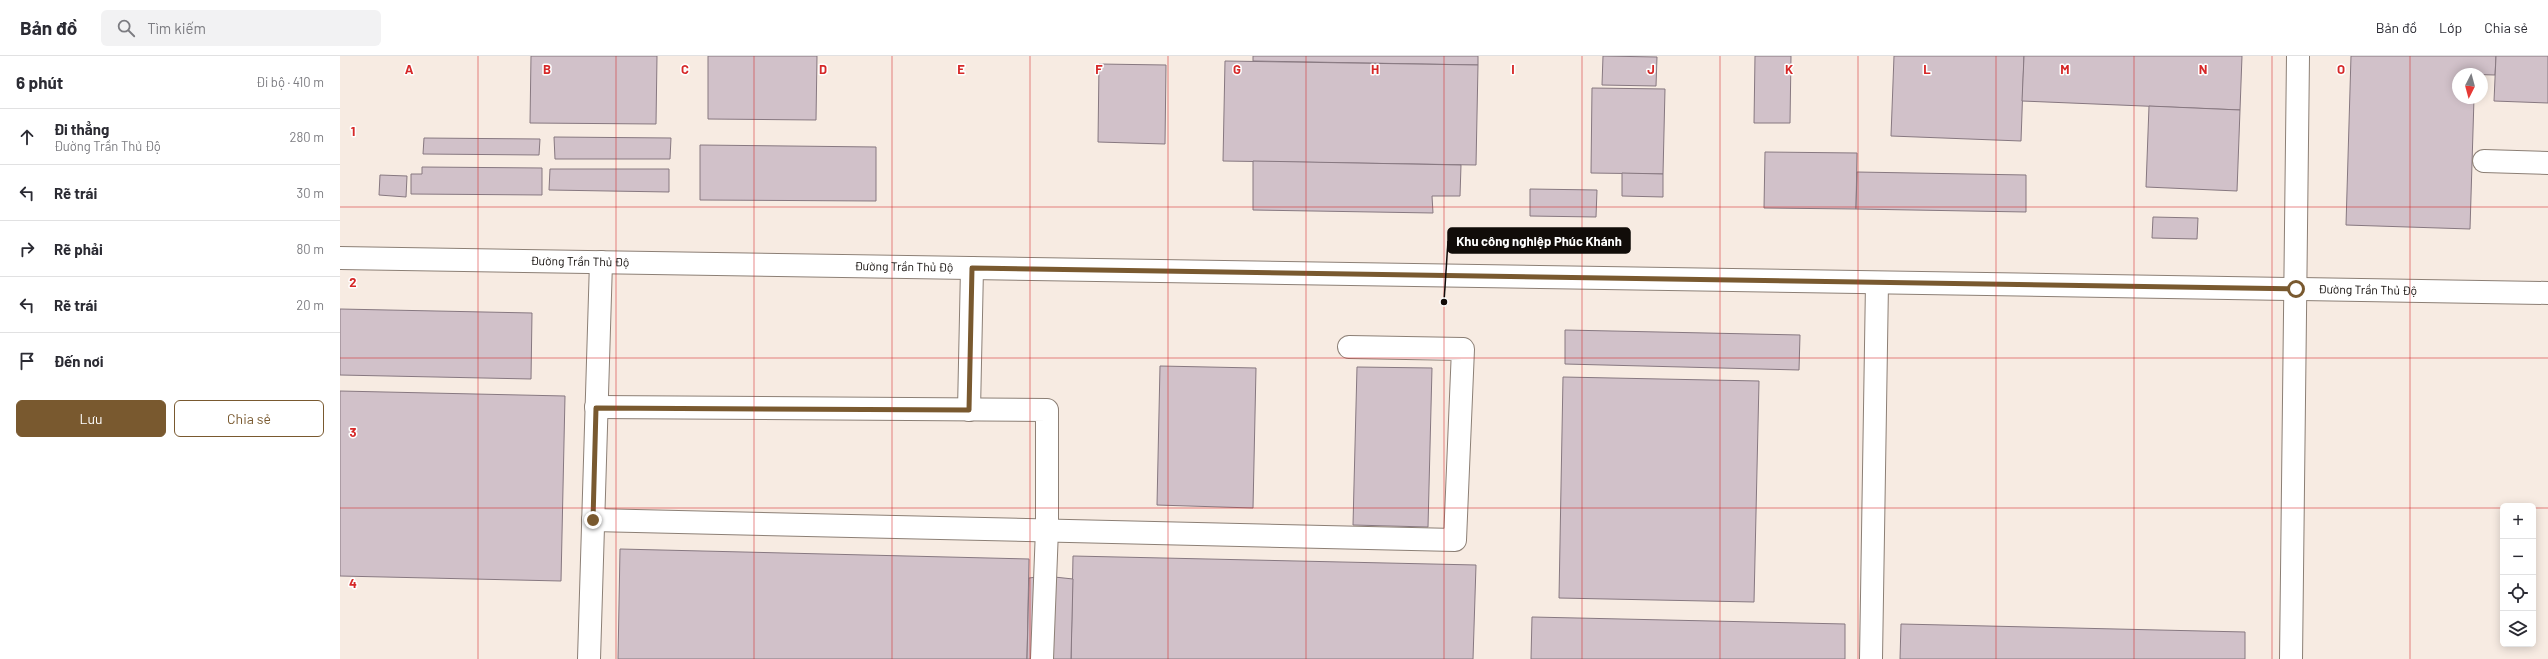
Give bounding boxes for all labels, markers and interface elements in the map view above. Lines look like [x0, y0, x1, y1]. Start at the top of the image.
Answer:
search box [101, 10, 381, 46]
text: Bản đồ [20, 16, 77, 39]
icon: search [115, 17, 137, 39]
text: Tìm kiếm [147, 19, 206, 37]
text: Bản đồ [2376, 19, 2417, 36]
text: Lớp [2439, 19, 2462, 36]
text: Chia sẻ [2484, 19, 2528, 36]
text: A [405, 61, 414, 77]
text: B [543, 61, 551, 77]
text: C [681, 61, 689, 77]
text: D [819, 61, 827, 77]
text: E [957, 61, 965, 77]
text: F [1095, 61, 1103, 77]
text: G [1233, 61, 1241, 77]
text: H [1371, 61, 1379, 77]
text: I [1511, 61, 1515, 77]
text: J [1647, 61, 1655, 77]
text: K [1785, 61, 1793, 77]
text: L [1923, 61, 1931, 77]
text: M [2060, 61, 2070, 77]
text: N [2199, 61, 2207, 77]
text: O [2337, 61, 2345, 77]
north arrow [2452, 68, 2488, 104]
text: 6 phút [16, 72, 63, 92]
text: Đi bộ · 410 m [256, 74, 324, 90]
text: Đi thẳng [54, 120, 109, 138]
text: 1 [351, 123, 355, 139]
icon: ahead [16, 126, 38, 148]
text: 280 m [290, 129, 324, 145]
text: Đường Trần Thủ Độ [54, 138, 161, 154]
icon: left [16, 182, 38, 204]
text: Rẽ trái [54, 184, 97, 202]
text: 30 m [297, 185, 324, 201]
callout: Khu công nghiệp Phúc Khánh [1448, 228, 1630, 253]
text: Khu công nghiệp Phúc Khánh [1456, 233, 1622, 249]
icon: right [16, 238, 38, 260]
text: Rẽ phải [54, 240, 103, 258]
text: 80 m [297, 241, 324, 257]
street label: Đường Trần Thủ Độ [531, 253, 629, 269]
street label: Đường Trần Thủ Độ [855, 258, 953, 274]
text: 2 [349, 274, 357, 290]
route start [2287, 280, 2305, 298]
street label: Đường Trần Thủ Độ [2318, 281, 2417, 297]
icon: left [16, 294, 38, 316]
text: Rẽ trái [54, 296, 97, 314]
text: 20 m [296, 297, 324, 313]
icon: arrive [16, 350, 38, 372]
text: Đến nơi [54, 352, 104, 370]
button: Lưu [16, 400, 166, 437]
button: Chia sẻ [174, 400, 324, 437]
text: 3 [349, 424, 357, 440]
map controls [2500, 503, 2536, 647]
button: + [2500, 503, 2536, 539]
route end [584, 511, 602, 529]
button: − [2500, 539, 2536, 575]
text: 4 [349, 575, 357, 591]
button: locate [2500, 575, 2536, 611]
button: layers [2500, 611, 2536, 647]

